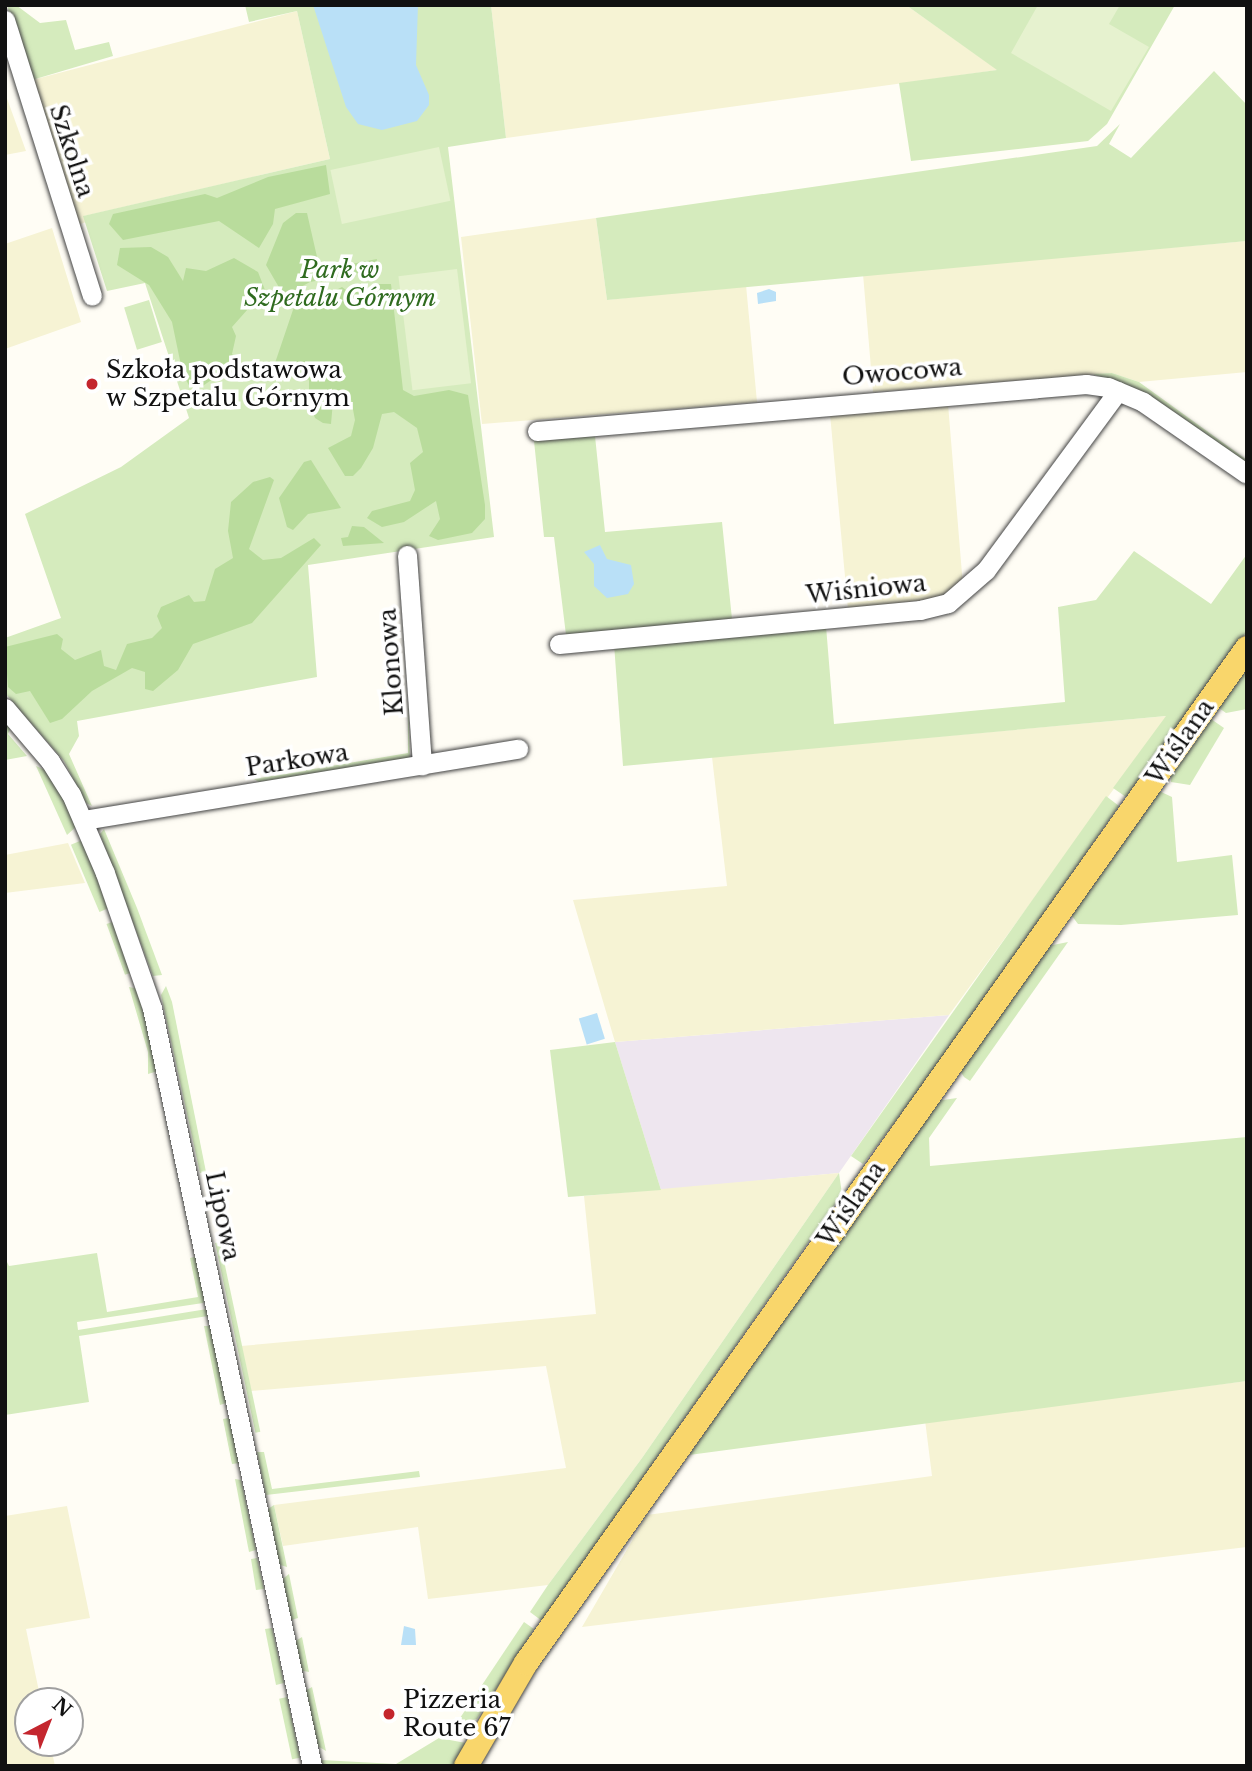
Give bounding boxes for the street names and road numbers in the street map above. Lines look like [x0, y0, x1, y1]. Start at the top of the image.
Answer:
street label: Szkolna [43, 101, 101, 201]
street label: Owocowa [841, 352, 963, 392]
street label: Wiśniowa [805, 568, 927, 610]
street label: Klonowa [373, 607, 409, 717]
street label: Wiślana [1140, 694, 1220, 790]
street label: Parkowa [244, 738, 350, 782]
street label: Wiślana [811, 1156, 891, 1252]
street label: Lipowa [199, 1169, 247, 1263]

